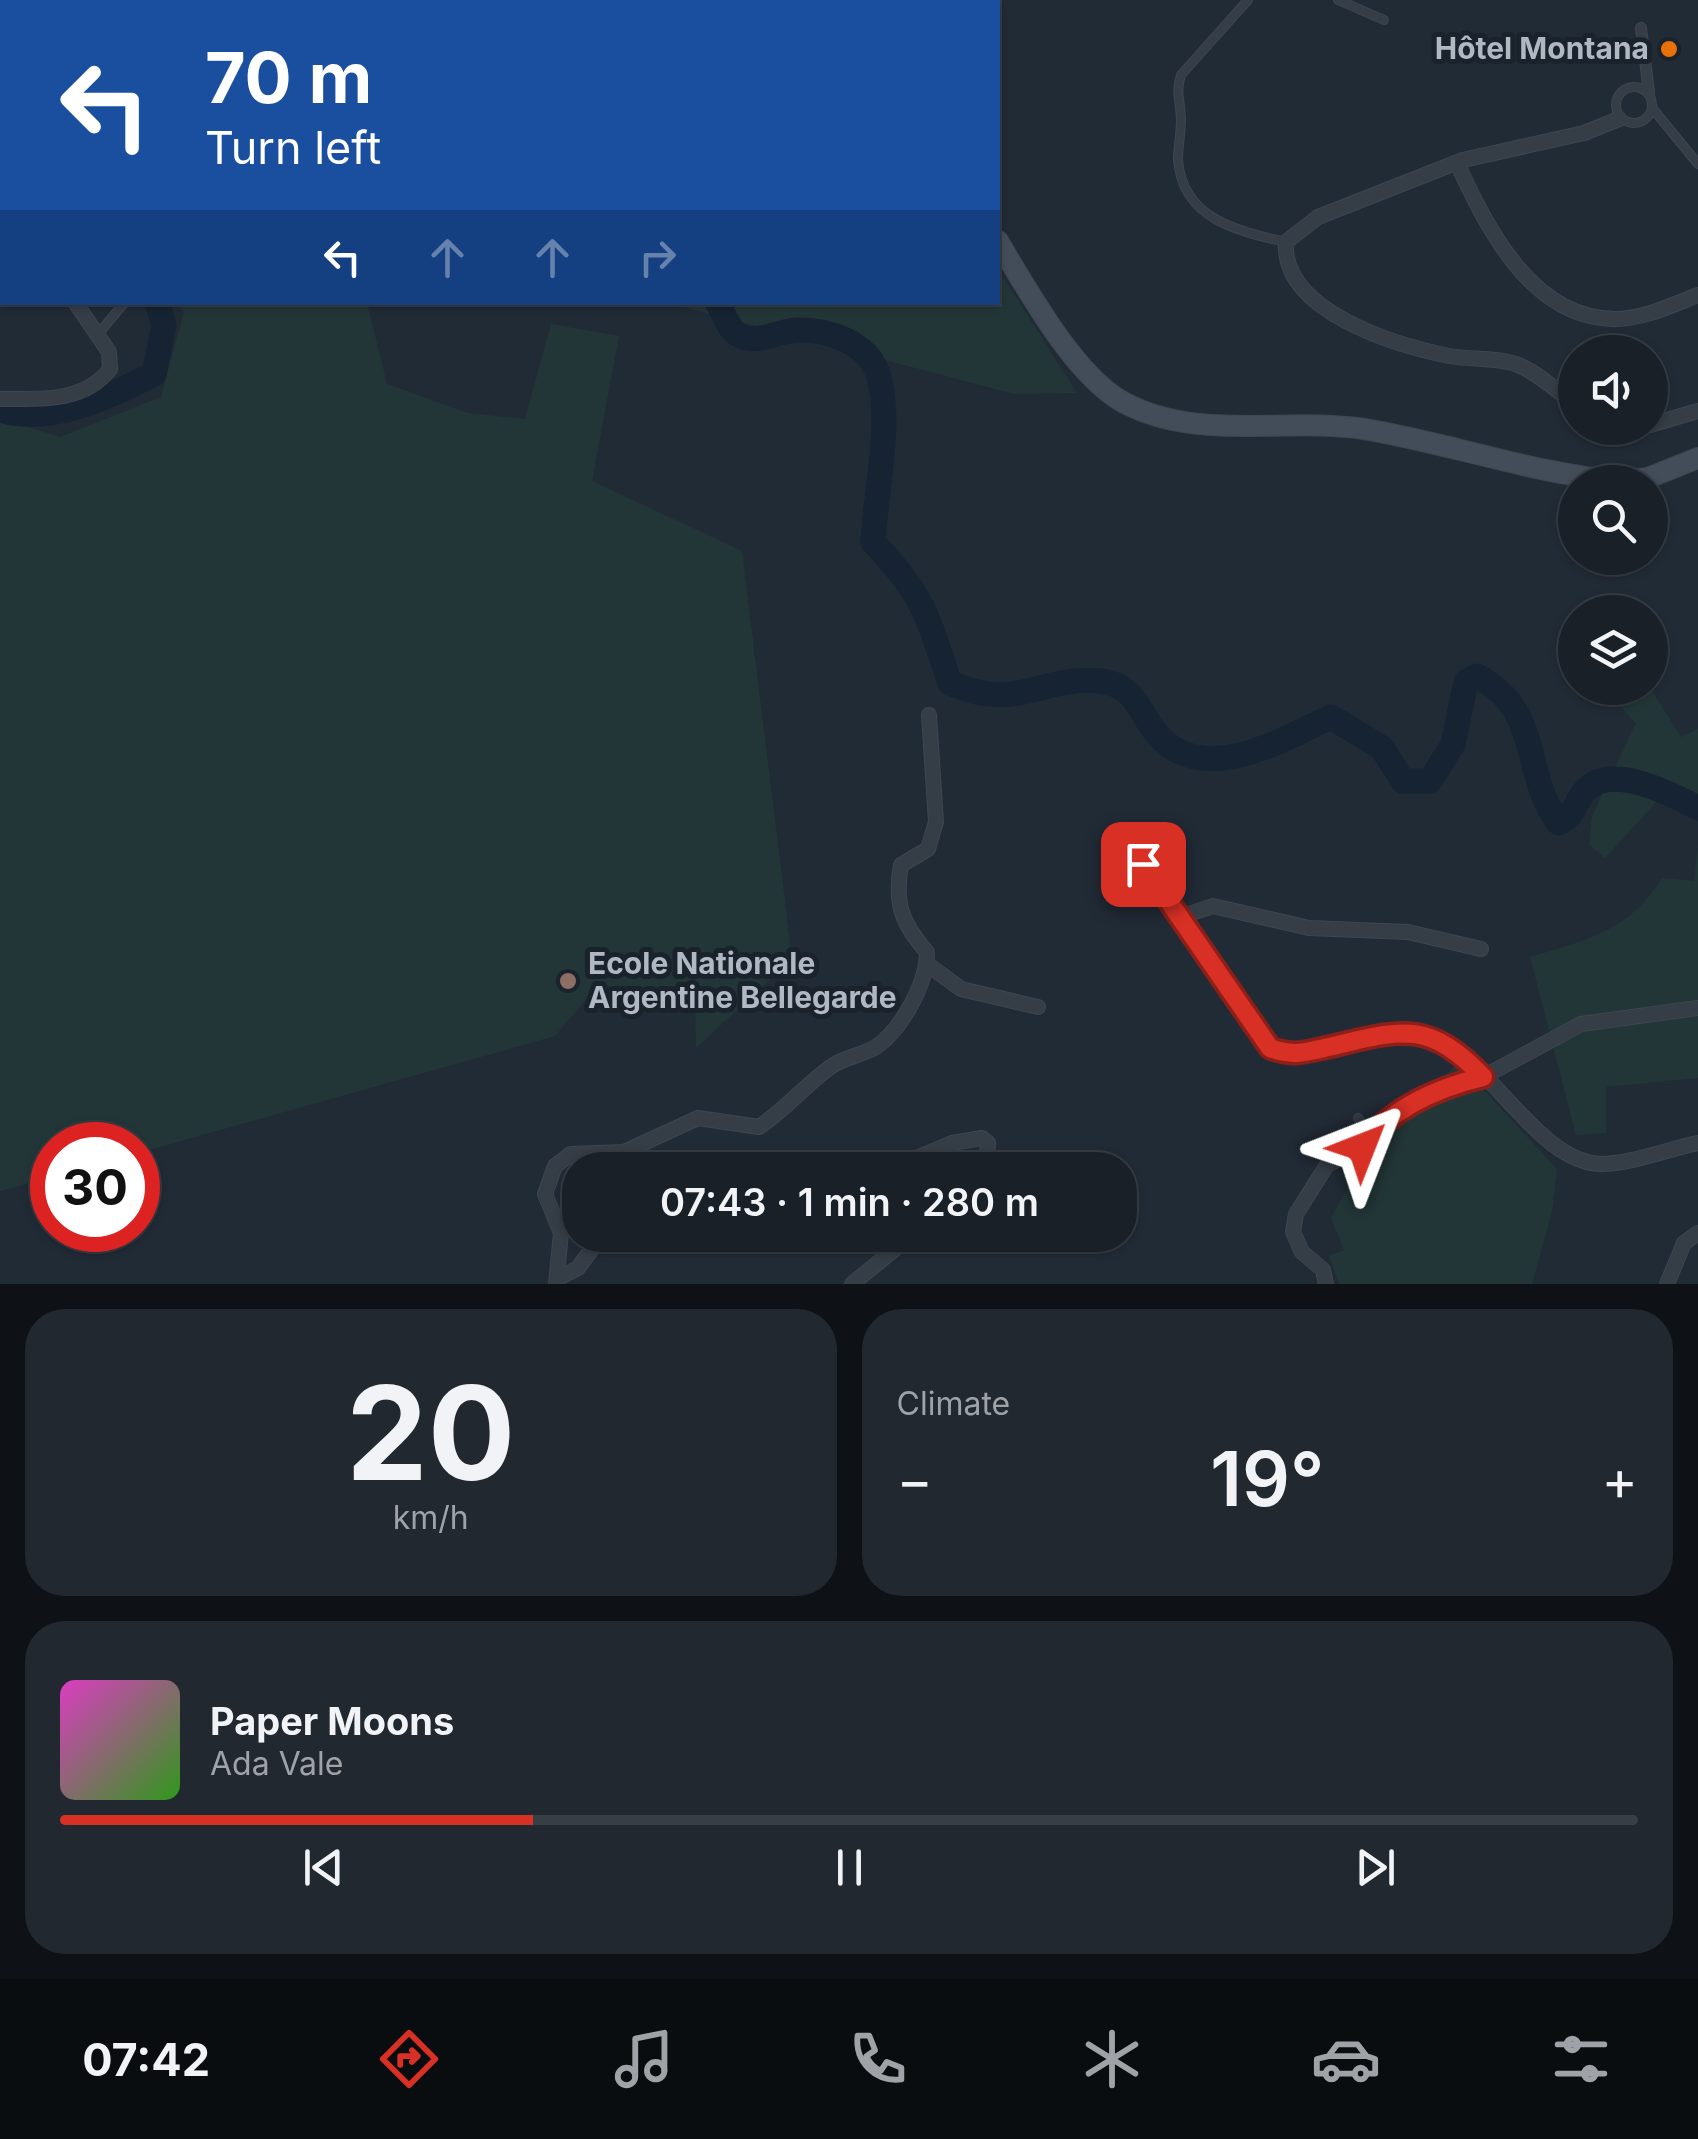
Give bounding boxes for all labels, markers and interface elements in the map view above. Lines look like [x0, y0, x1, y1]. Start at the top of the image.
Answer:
place label: Hôtel Montana [1435, 30, 1649, 66]
text: 70 m [205, 35, 372, 120]
marker: Hôtel Montana [1658, 38, 1680, 60]
icon: left [40, 40, 170, 170]
text: Turn left [205, 120, 381, 175]
icon: left [315, 230, 370, 285]
icon: ahead [420, 230, 475, 285]
icon: ahead [525, 230, 580, 285]
icon: right [630, 230, 685, 285]
map controls [1558, 335, 1668, 705]
button: sound [1558, 335, 1668, 445]
button: search [1558, 465, 1668, 575]
button: layers [1558, 595, 1668, 705]
pin [1101, 822, 1186, 907]
icon: arrive [1116, 837, 1171, 892]
place label: Ecole Nationale Argentine Bellegarde [588, 945, 897, 1015]
marker: Ecole Nationale Argentine Bellegarde [557, 970, 579, 992]
position arrow [1310, 1095, 1414, 1199]
speed limit sign: 30 [30, 1122, 160, 1252]
text: 07:43 · 1 min · 280 m [660, 1179, 1039, 1225]
text: 20 [346, 1354, 516, 1511]
text: Climate [897, 1384, 1010, 1423]
text: 19° [1210, 1433, 1324, 1524]
text: − [897, 1447, 933, 1513]
text: + [1602, 1447, 1638, 1513]
text: km/h [393, 1498, 469, 1537]
text: Paper Moons [210, 1698, 454, 1744]
text: Ada Vale [210, 1744, 343, 1783]
icon: previous [296, 1840, 351, 1895]
icon: pause [822, 1840, 877, 1895]
icon: next [1348, 1840, 1403, 1895]
icon: directions [374, 2024, 444, 2094]
icon: music [609, 2024, 679, 2094]
icon: phone [843, 2024, 913, 2094]
icon: climate [1077, 2024, 1147, 2094]
icon: car [1311, 2024, 1381, 2094]
icon: filters [1546, 2024, 1616, 2094]
text: 07:42 [82, 2032, 210, 2087]

